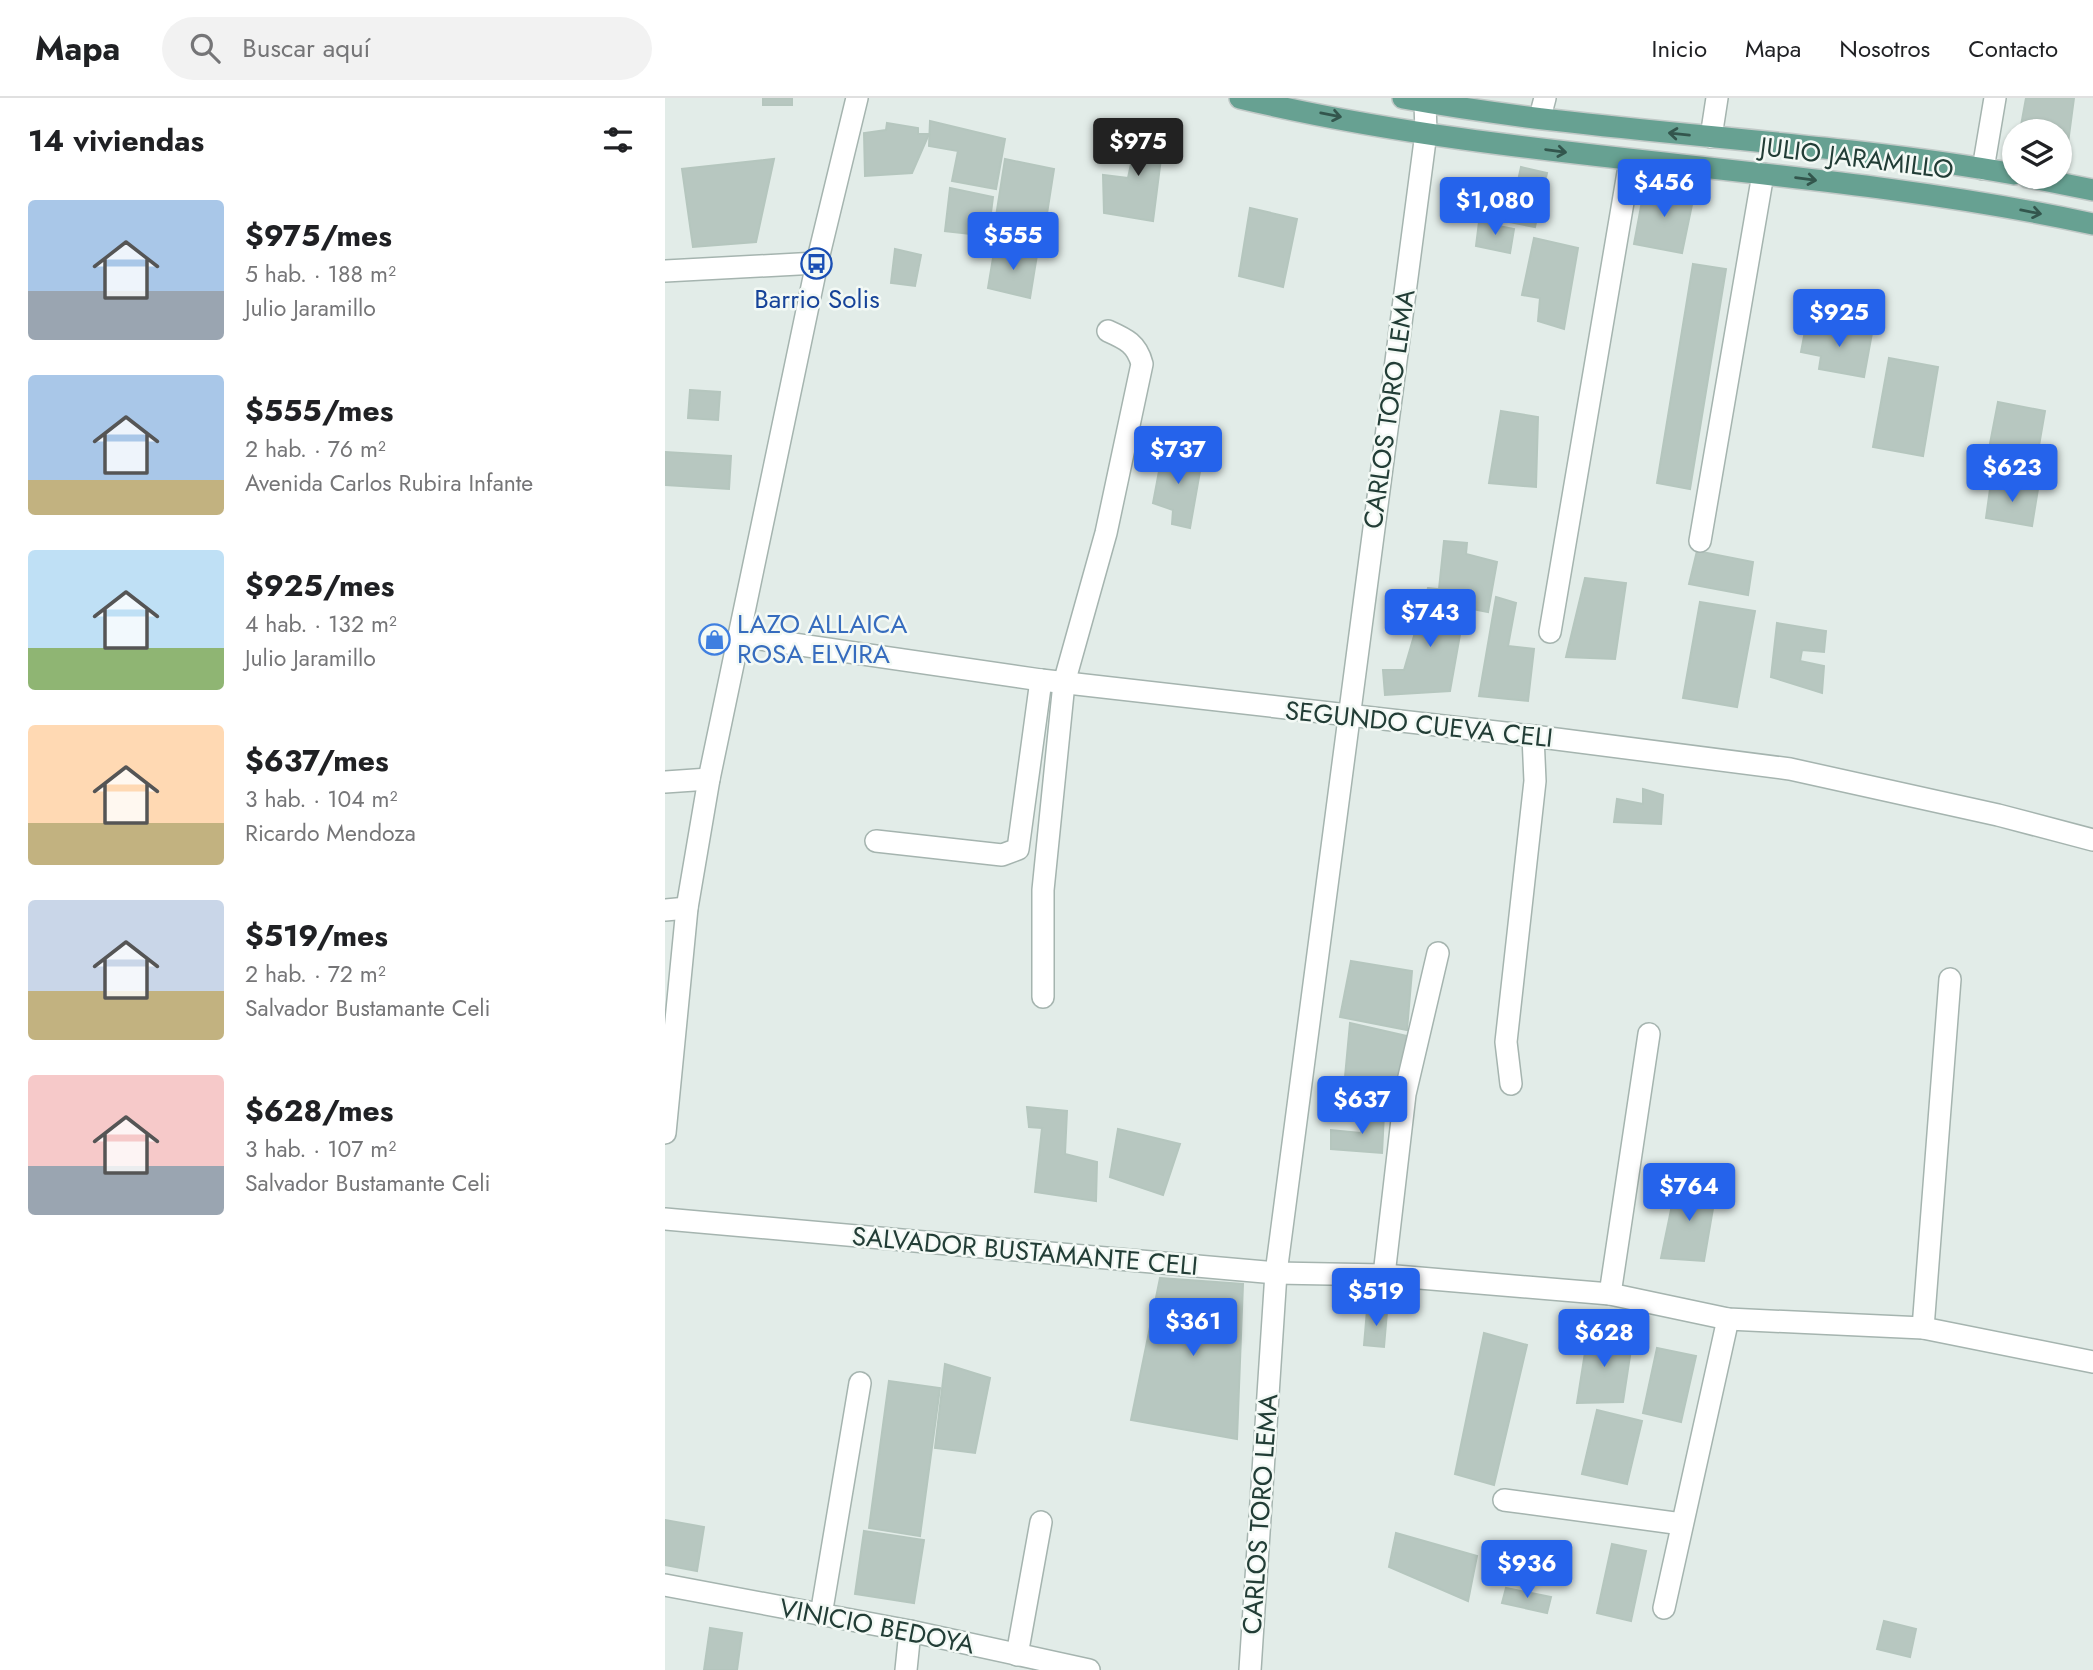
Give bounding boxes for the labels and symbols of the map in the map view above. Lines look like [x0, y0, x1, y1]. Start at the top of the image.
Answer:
one-way arrow [1319, 109, 1342, 123]
pin: $975 [1097, 118, 1179, 178]
one-way arrow [1668, 127, 1691, 140]
street label: JULIO JARAMILLO [1755, 127, 1956, 189]
one-way arrow [1544, 144, 1567, 157]
pin: $456 [1623, 159, 1705, 219]
one-way arrow [1794, 173, 1817, 186]
pin: $1,080 [1438, 178, 1552, 237]
one-way arrow [2019, 205, 2042, 219]
pin: $555 [972, 212, 1054, 272]
bus stop icon: Barrio Solis [800, 246, 834, 280]
place label: Barrio Solis [754, 280, 880, 318]
street label: CARLOS TORO LEMA [1353, 286, 1425, 531]
pin: $925 [1798, 289, 1880, 349]
pin: $737 [1137, 426, 1219, 486]
pin: $623 [1971, 444, 2053, 504]
pin: $743 [1389, 589, 1471, 649]
place label: LAZO ALLAICA ROSA ELVIRA [737, 605, 908, 673]
shop icon: LAZO ALLAICA ROSA ELVIRA [697, 622, 731, 656]
street label: SEGUNDO CUEVA CELI [1283, 691, 1555, 757]
pin: $637 [1321, 1076, 1403, 1136]
pin: $764 [1648, 1164, 1730, 1223]
street label: SALVADOR BUSTAMANTE CELI [850, 1217, 1200, 1285]
pin: $519 [1335, 1268, 1417, 1328]
pin: $361 [1152, 1298, 1234, 1358]
pin: $628 [1563, 1310, 1645, 1369]
street label: CARLOS TORO LEMA [1233, 1392, 1287, 1636]
pin: $936 [1486, 1540, 1568, 1600]
street label: VINICIO BEDOYA [776, 1588, 979, 1664]

